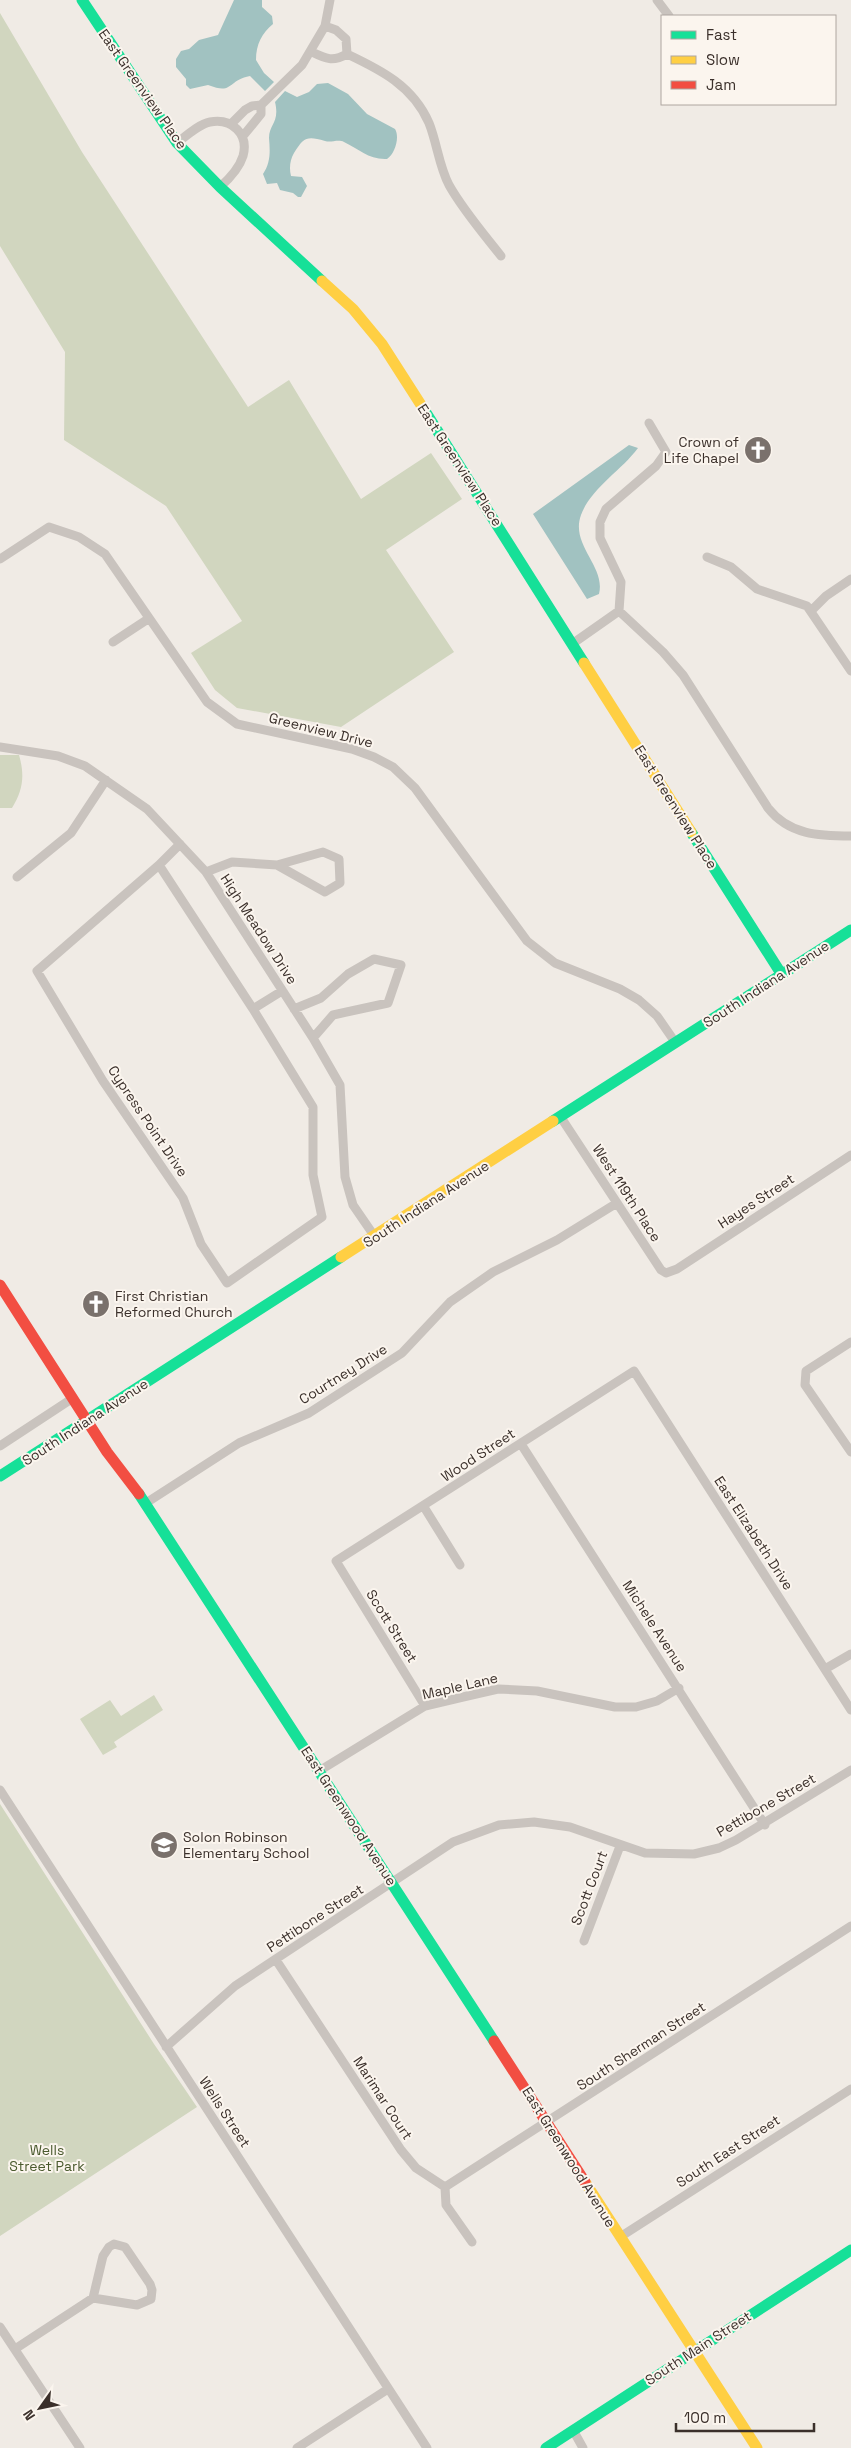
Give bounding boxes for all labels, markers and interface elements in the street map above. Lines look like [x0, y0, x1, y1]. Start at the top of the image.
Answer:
legend [661, 15, 836, 105]
street label: East Greenview Place [95, 25, 191, 153]
text: Fast [706, 25, 737, 44]
text: Slow [706, 50, 740, 69]
text: Jam [706, 75, 736, 94]
street label: East Greenview Place [414, 400, 506, 530]
place label: Crown of Life Chapel [664, 433, 739, 467]
church icon: Crown of Life Chapel [743, 435, 773, 465]
street label: Greenview Drive [267, 708, 375, 752]
street label: East Greenview Place [631, 742, 721, 872]
street label: High Meadow Drive [217, 870, 301, 988]
street label: South Indiana Avenue [700, 937, 832, 1031]
street label: Cypress Point Drive [104, 1062, 192, 1180]
street label: West 119th Place [589, 1141, 665, 1245]
street label: South Indiana Avenue [360, 1157, 492, 1251]
street label: Hayes Street [714, 1170, 798, 1232]
place label: First Christian Reformed Church [115, 1287, 233, 1321]
church icon: First Christian Reformed Church [81, 1289, 111, 1319]
street label: Courtney Drive [296, 1340, 390, 1408]
street label: South Indiana Avenue [19, 1375, 151, 1469]
street label: Wood Street [438, 1424, 518, 1486]
street label: East Elizabeth Drive [710, 1473, 798, 1593]
street label: Michele Avenue [619, 1577, 691, 1675]
street label: Scott Street [362, 1586, 422, 1666]
street label: Maple Lane [420, 1669, 500, 1703]
street label: East Greenwood Avenue [297, 1743, 401, 1889]
street label: Pettibone Street [713, 1769, 819, 1841]
place label: Solon Robinson Elementary School [183, 1828, 309, 1862]
school or university icon: Solon Robinson Elementary School [149, 1830, 179, 1860]
street label: Scott Court [567, 1848, 611, 1928]
street label: Pettibone Street [263, 1880, 367, 1956]
street label: South Sherman Street [573, 1998, 709, 2094]
street label: Marimar Court [349, 2053, 417, 2143]
street label: Wells Street [195, 2073, 255, 2151]
street label: East Greenwood Avenue [518, 2083, 620, 2231]
street label: South East Street [673, 2111, 783, 2191]
park label: Wells Street Park [9, 2141, 85, 2175]
street label: South Main Street [642, 2307, 754, 2389]
north arrow [15, 2383, 65, 2433]
scale bar [676, 2400, 814, 2432]
text: N [19, 2406, 39, 2424]
text: 100 m [684, 2408, 726, 2427]

